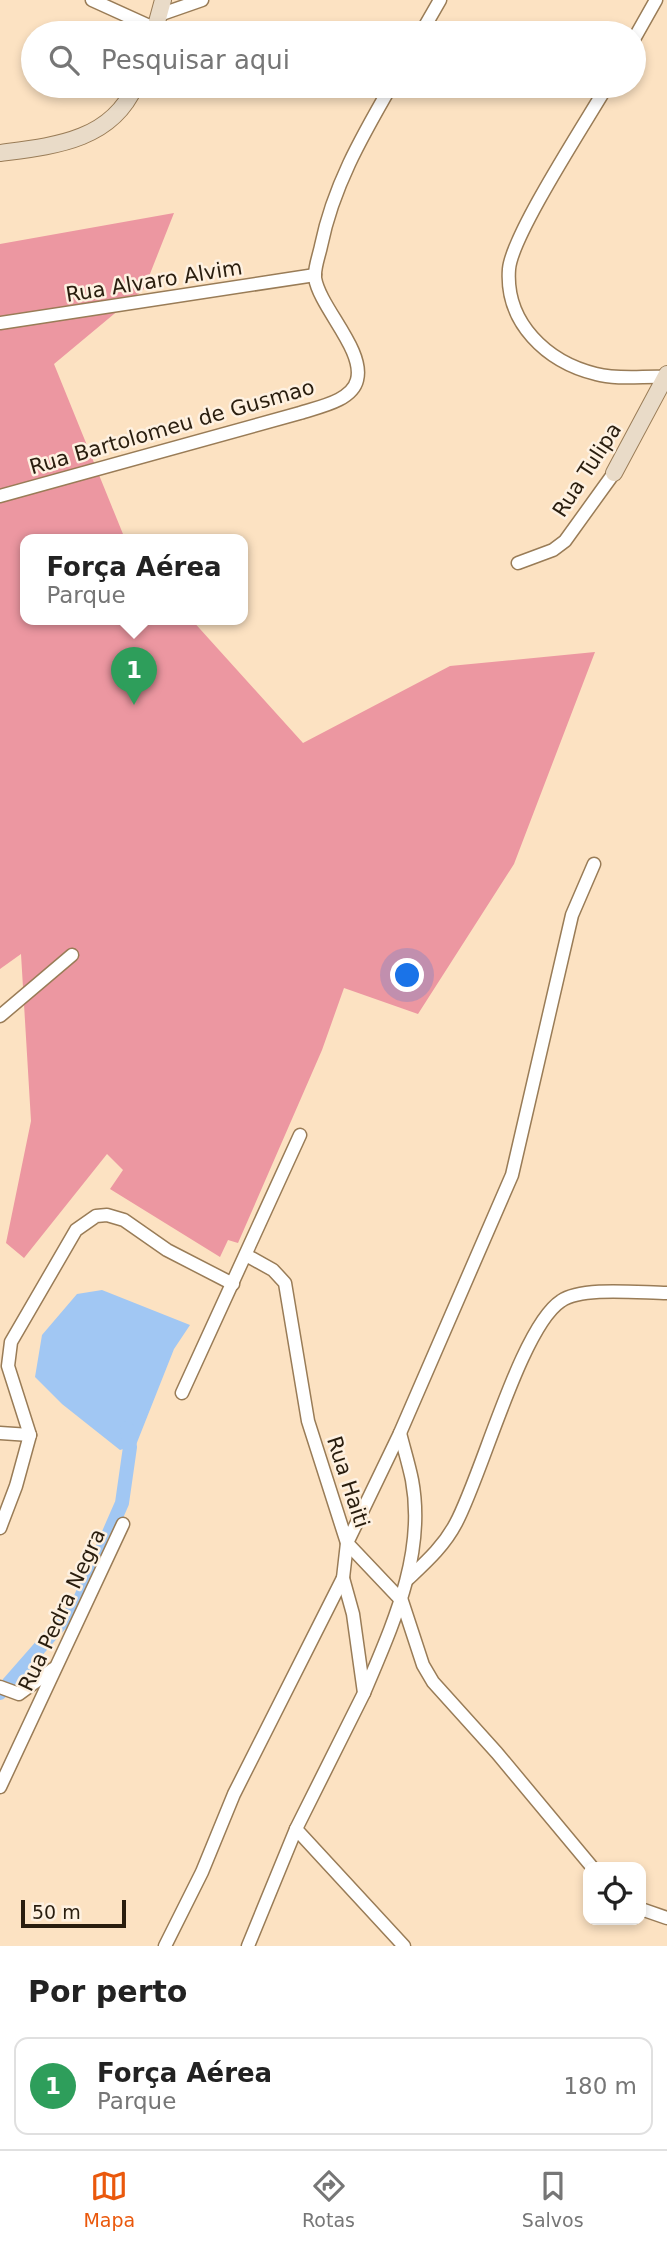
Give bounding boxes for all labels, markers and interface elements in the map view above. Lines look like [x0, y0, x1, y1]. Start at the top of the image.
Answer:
search box [21, 21, 646, 98]
icon: search [45, 41, 83, 79]
text: Pesquisar aqui [101, 45, 290, 75]
street label: Rua Alvaro Alvim [64, 255, 244, 307]
street label: Rua Bartolomeu de Gusmao [27, 375, 317, 479]
street label: Rua Tulipa [548, 418, 626, 522]
popup [20, 534, 248, 625]
text: Força Aérea [46, 552, 222, 582]
text: Parque [46, 582, 126, 608]
pin: 1 [111, 647, 157, 705]
your location [390, 958, 424, 992]
street label: Rua Haiti [322, 1433, 374, 1531]
street label: Rua Pedra Negra [14, 1525, 110, 1695]
map controls [583, 1862, 646, 1925]
button: locate [583, 1862, 646, 1925]
scale bar [21, 1897, 126, 1929]
text: 50 m [32, 1901, 81, 1923]
text: Por perto [28, 1974, 187, 2009]
text: Força Aérea [97, 2058, 272, 2088]
text: 1 [45, 2073, 61, 2099]
text: 180 m [563, 2073, 637, 2099]
text: Parque [97, 2088, 176, 2114]
tab: Mapa [83, 2167, 135, 2231]
tab: Rotas [302, 2167, 355, 2231]
tab: Salvos [522, 2167, 584, 2231]

